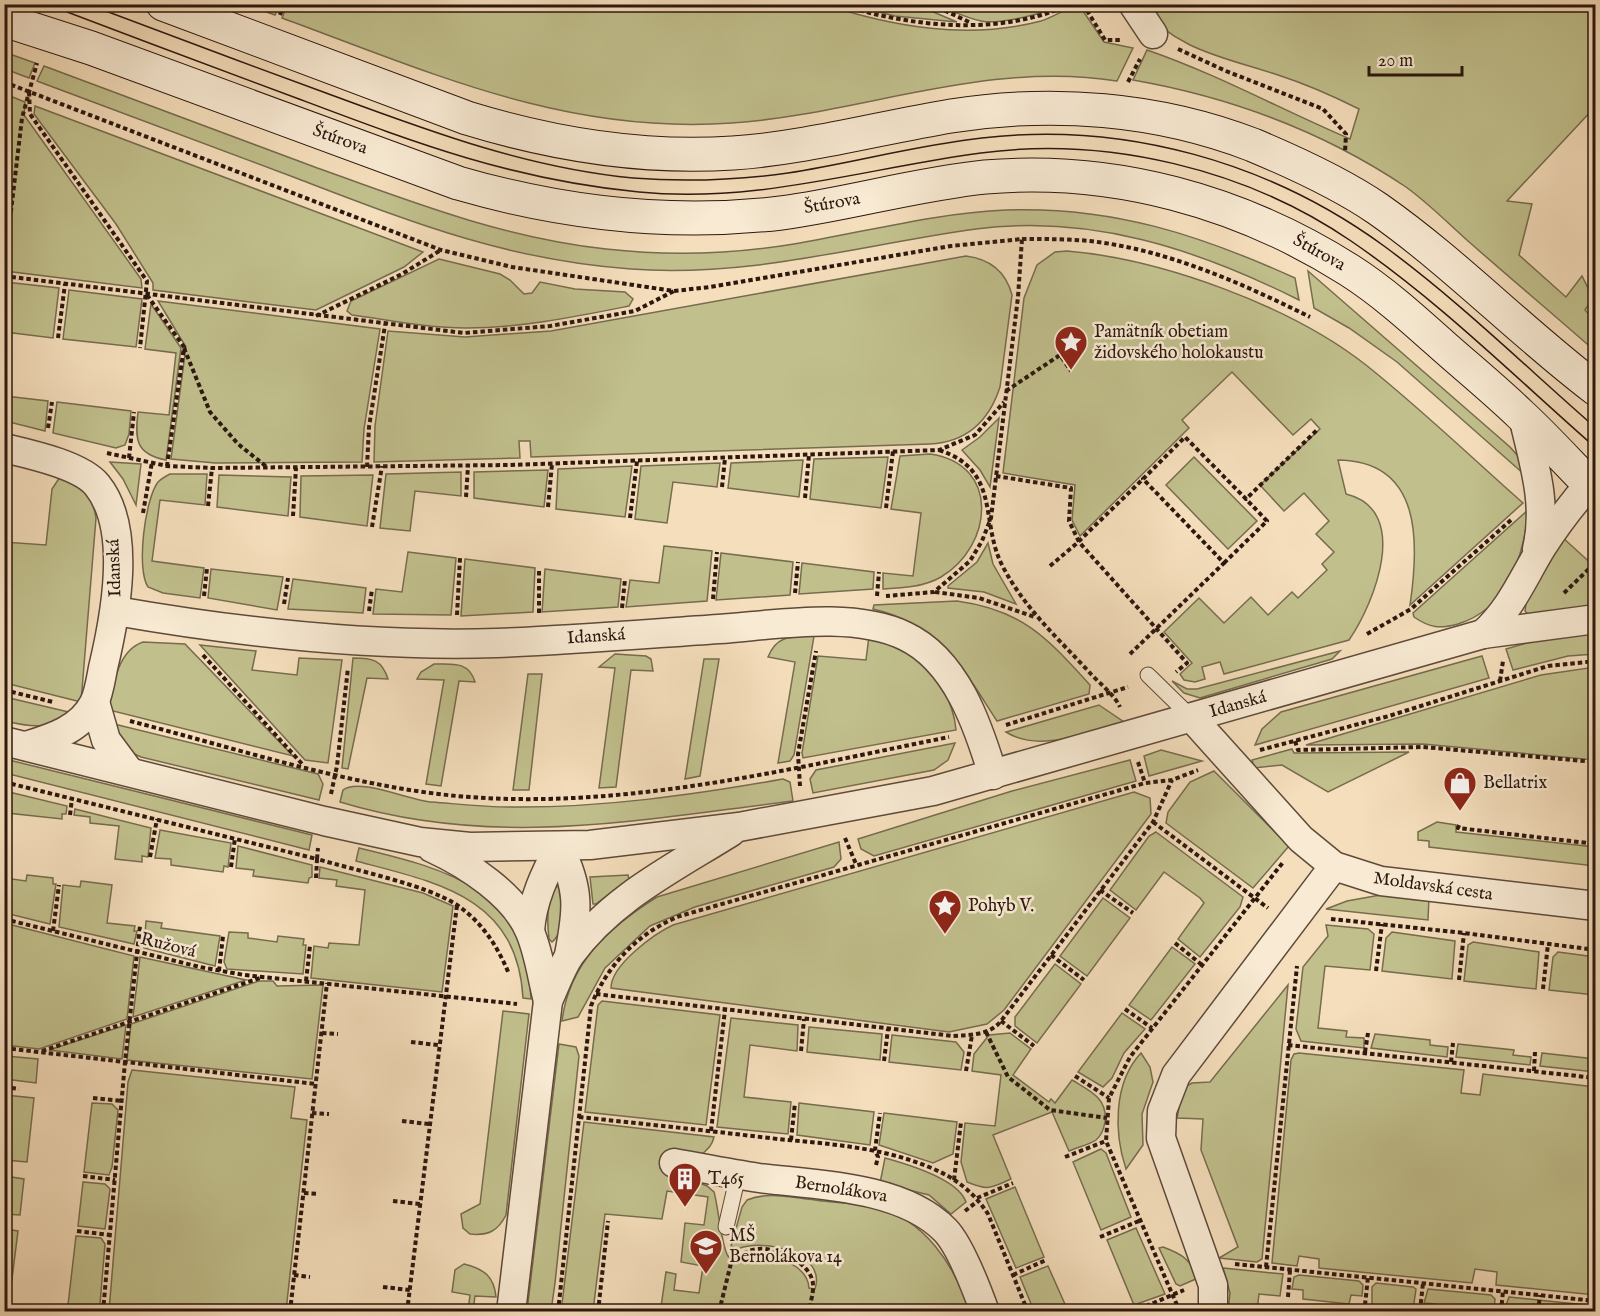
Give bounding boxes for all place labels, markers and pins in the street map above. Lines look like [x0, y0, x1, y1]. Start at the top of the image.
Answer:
place label: Pamätník obetiam židovského holokaustu [1094, 321, 1264, 365]
place icon: Pamätník obetiam židovského holokaustu [1053, 324, 1089, 371]
shop icon: Bellatrix [1442, 765, 1478, 812]
place label: Bellatrix [1483, 772, 1547, 795]
place icon: Pohyb V. [927, 888, 963, 935]
place label: Pohyb V. [968, 895, 1034, 918]
building icon: T465 [667, 1161, 703, 1208]
place label: T465 [708, 1168, 745, 1191]
place label: MŠ Bernolákova 14 [729, 1223, 842, 1269]
school or university icon: MŠ Bernolákova 14 [688, 1228, 724, 1275]

